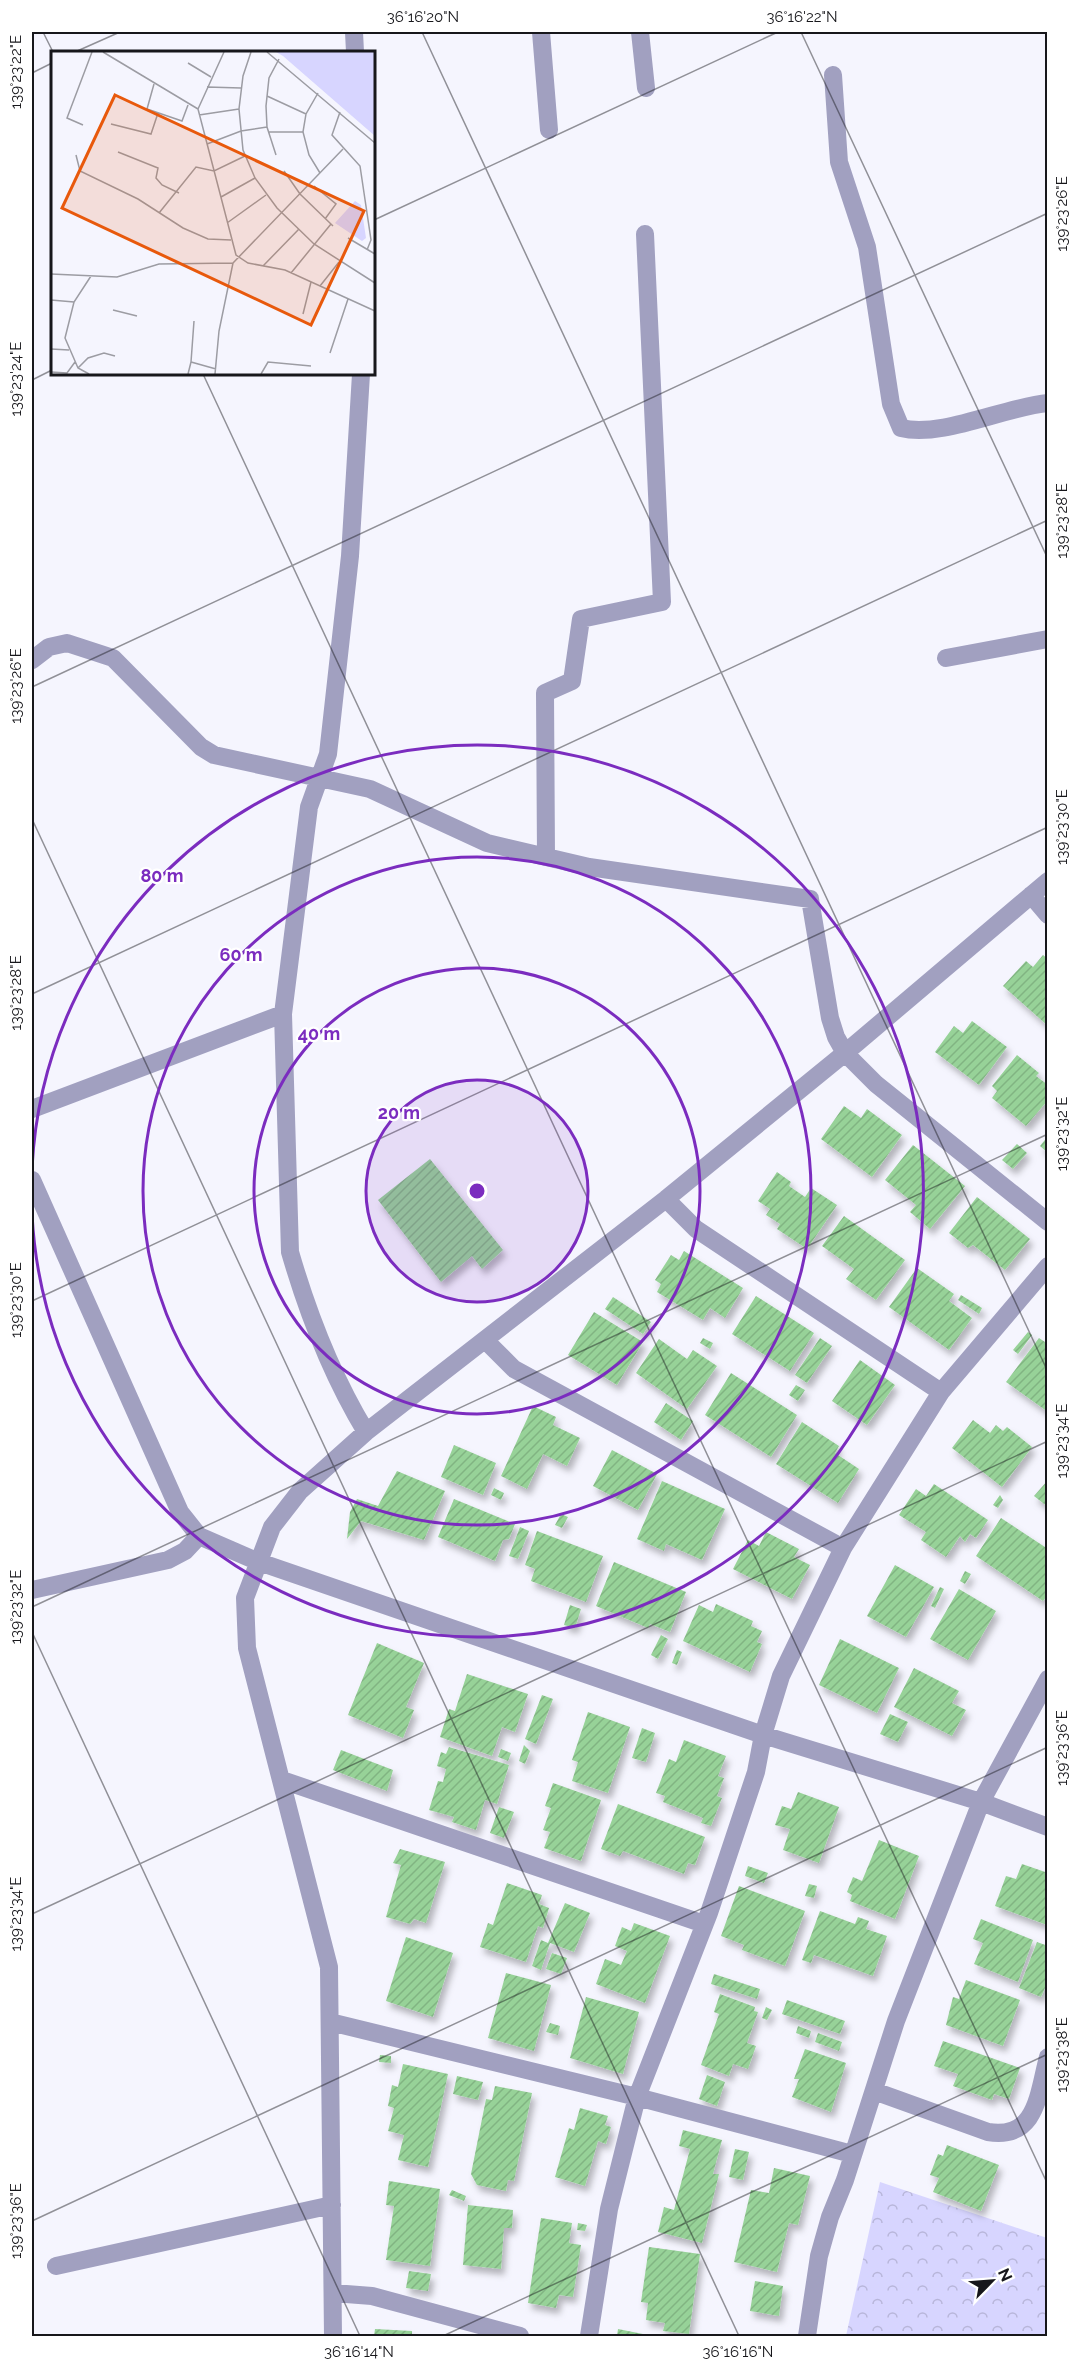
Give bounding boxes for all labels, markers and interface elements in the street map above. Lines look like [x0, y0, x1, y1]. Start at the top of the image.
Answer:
text: 36°16'20"N [387, 8, 459, 26]
text: 36°16'22"N [767, 8, 838, 26]
text: 139°23'22"E [7, 35, 25, 109]
inset map [51, 51, 375, 375]
text: 139°23'26"E [1053, 176, 1071, 252]
text: 139°23'24"E [7, 342, 25, 416]
text: 139°23'28"E [1053, 483, 1071, 559]
text: 139°23'26"E [7, 648, 25, 724]
text: 139°23'30"E [1053, 789, 1071, 865]
text: 80 m [140, 865, 184, 886]
text: 60 m [219, 944, 263, 965]
text: 139°23'28"E [7, 955, 25, 1031]
text: 40 m [298, 1023, 340, 1044]
text: 139°23'32"E [1053, 1097, 1071, 1171]
text: 20 m [378, 1102, 420, 1123]
centre of rings [467, 1181, 487, 1201]
text: 139°23'30"E [7, 1262, 25, 1338]
text: 139°23'34"E [1053, 1404, 1071, 1478]
text: 139°23'32"E [7, 1570, 25, 1644]
text: 139°23'36"E [1053, 1710, 1071, 1786]
text: 139°23'34"E [7, 1877, 25, 1951]
text: 139°23'38"E [1053, 2017, 1071, 2093]
text: 139°23'36"E [7, 2183, 25, 2259]
north arrow [962, 2251, 1022, 2311]
text: N [994, 2265, 1016, 2284]
text: 36°16'14"N [324, 2343, 394, 2361]
text: 36°16'16"N [703, 2343, 773, 2361]

